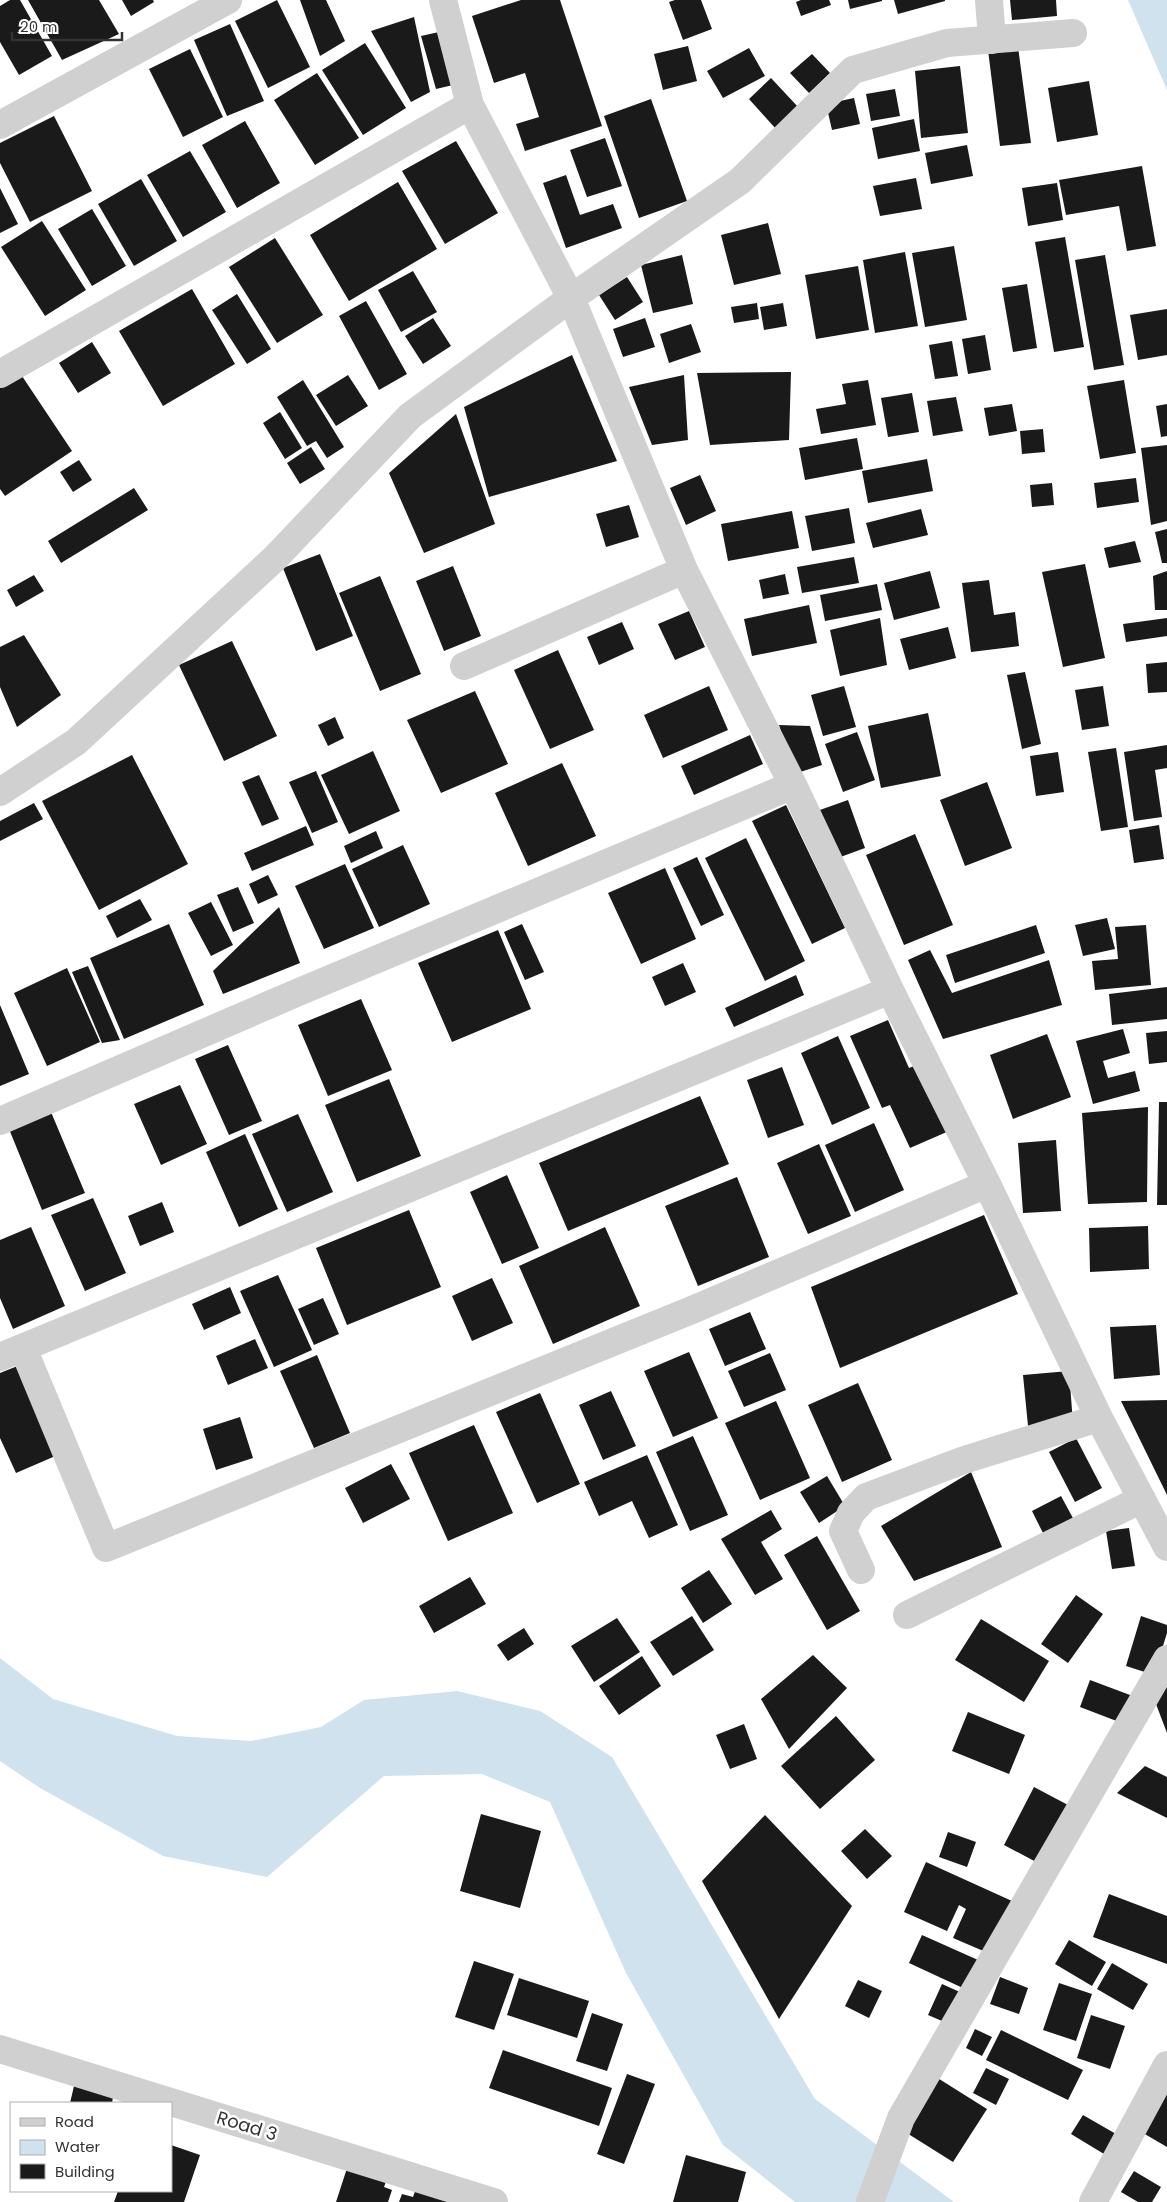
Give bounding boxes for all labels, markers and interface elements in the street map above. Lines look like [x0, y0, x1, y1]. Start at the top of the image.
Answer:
scale bar [12, 10, 122, 42]
text: 20 m [20, 16, 58, 37]
legend [10, 2102, 172, 2192]
street label: Road 3 [214, 2104, 281, 2147]
text: Road [55, 2111, 94, 2132]
text: Water [55, 2136, 101, 2157]
text: Building [55, 2161, 115, 2182]

